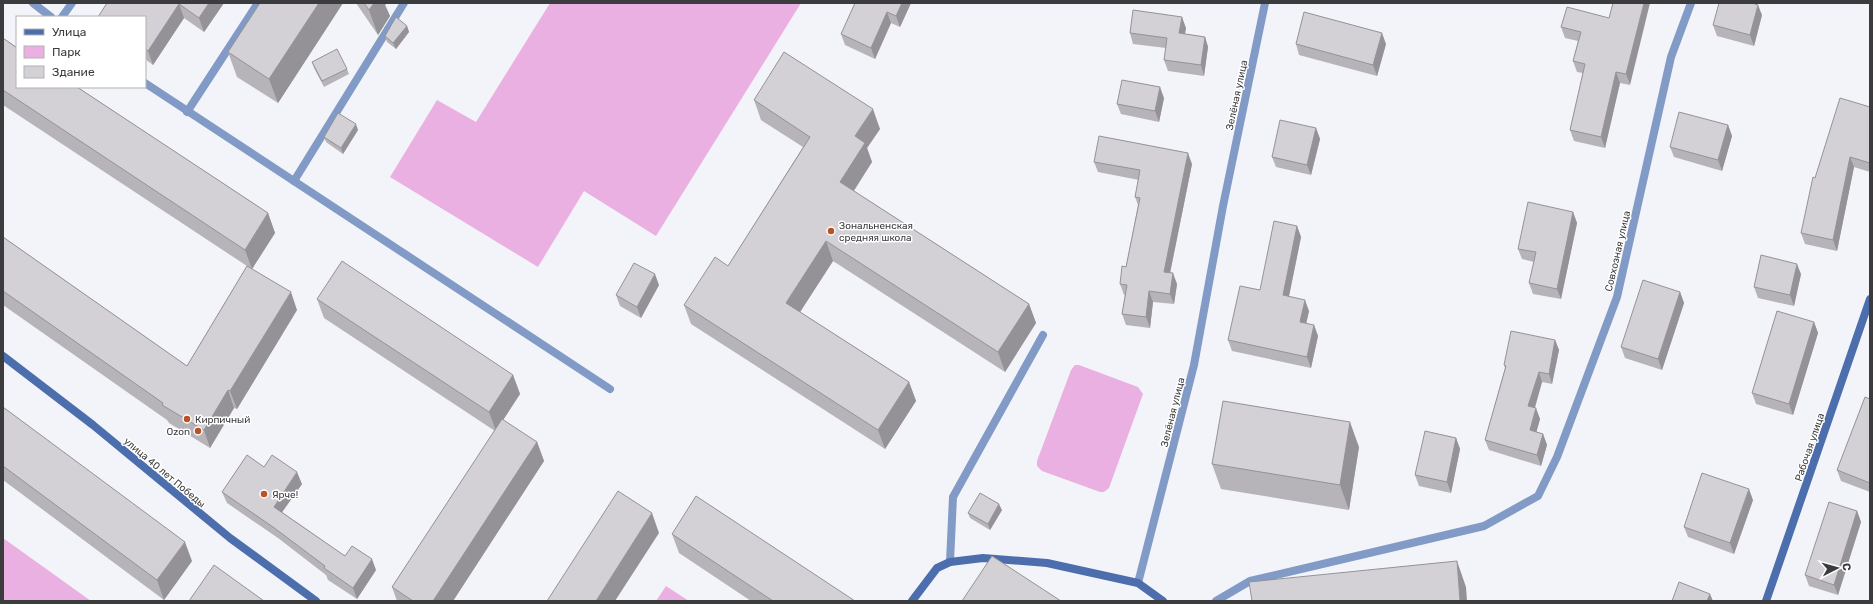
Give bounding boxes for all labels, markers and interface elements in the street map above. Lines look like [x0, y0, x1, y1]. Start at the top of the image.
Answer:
legend [16, 16, 146, 88]
text: Улица [52, 25, 86, 39]
text: Парк [52, 45, 81, 59]
street label: Зелёная улица [1224, 59, 1250, 131]
text: Здание [52, 65, 95, 79]
street label: Совхозная улица [1603, 210, 1633, 293]
place label: Зональненская средняя школа [839, 220, 913, 244]
marker: Зональненская средняя школа [826, 226, 836, 236]
street label: Зелёная улица [1159, 376, 1187, 448]
street label: Рабочая улица [1793, 412, 1827, 483]
marker: Кирпичный [182, 414, 192, 424]
place label: Кирпичный [195, 414, 250, 426]
place label: Ozon [166, 426, 190, 438]
marker: Ozon [193, 426, 203, 436]
street label: улица 40 лет Победы [121, 435, 207, 510]
marker: Ярче! [259, 489, 269, 499]
place label: Ярче! [272, 489, 298, 501]
north arrow [1817, 548, 1857, 588]
text: С [1840, 562, 1853, 572]

